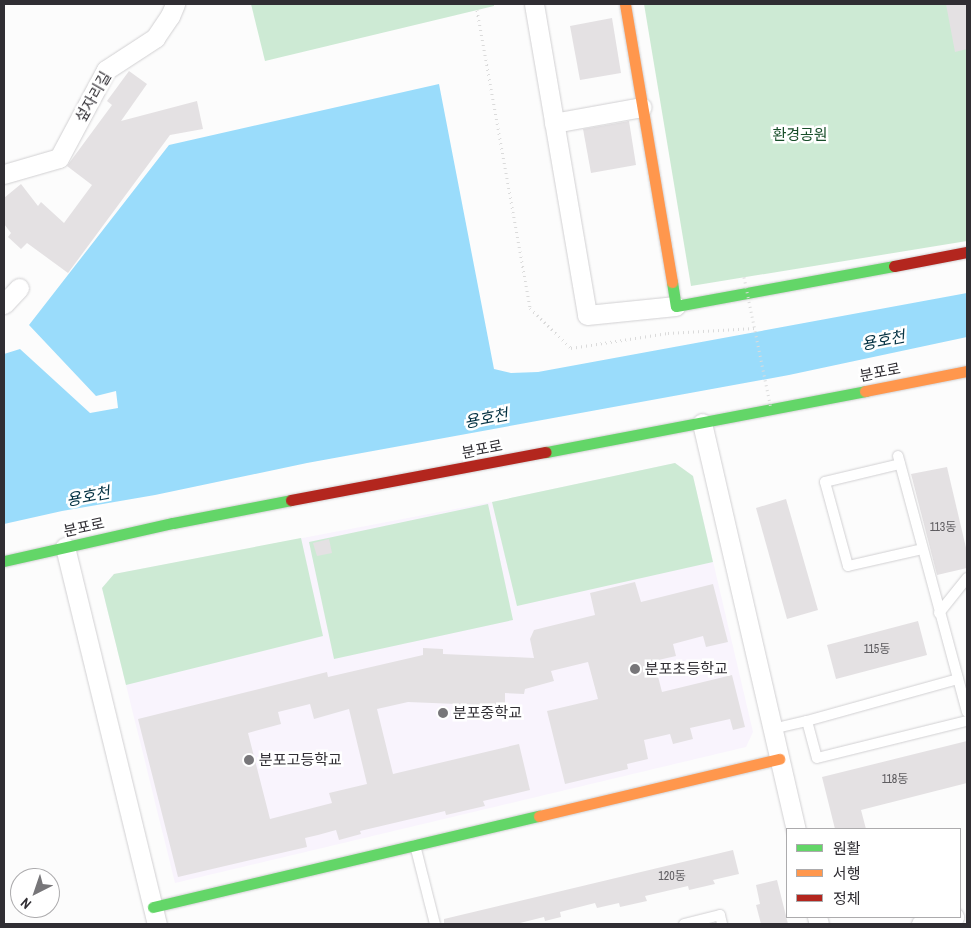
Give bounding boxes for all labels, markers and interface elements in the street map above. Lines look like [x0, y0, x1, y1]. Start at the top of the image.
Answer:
street label: 섶자리길 [71, 69, 115, 125]
park label: 환경공원 [772, 126, 828, 144]
water label: 용호천 [859, 326, 907, 354]
street label: 분포로 [858, 359, 902, 385]
water label: 용호천 [462, 404, 510, 432]
street label: 분포로 [460, 436, 504, 462]
water label: 용호천 [64, 482, 112, 510]
street label: 분포로 [62, 514, 106, 540]
house number: 113동 [930, 521, 956, 535]
house number: 115동 [864, 643, 890, 657]
place label: 분포초등학교 [645, 660, 728, 678]
marker: 분포초등학교 [629, 663, 641, 675]
place label: 분포중학교 [453, 704, 522, 722]
marker: 분포중학교 [437, 707, 449, 719]
place label: 분포고등학교 [259, 751, 342, 769]
marker: 분포고등학교 [243, 754, 255, 766]
house number: 118동 [882, 773, 908, 787]
legend [786, 828, 961, 918]
text: 원활 [833, 838, 861, 859]
text: 서행 [833, 863, 861, 884]
north arrow [10, 868, 60, 918]
house number: 120동 [658, 870, 686, 884]
text: 정체 [833, 888, 861, 909]
text: N [17, 894, 35, 913]

